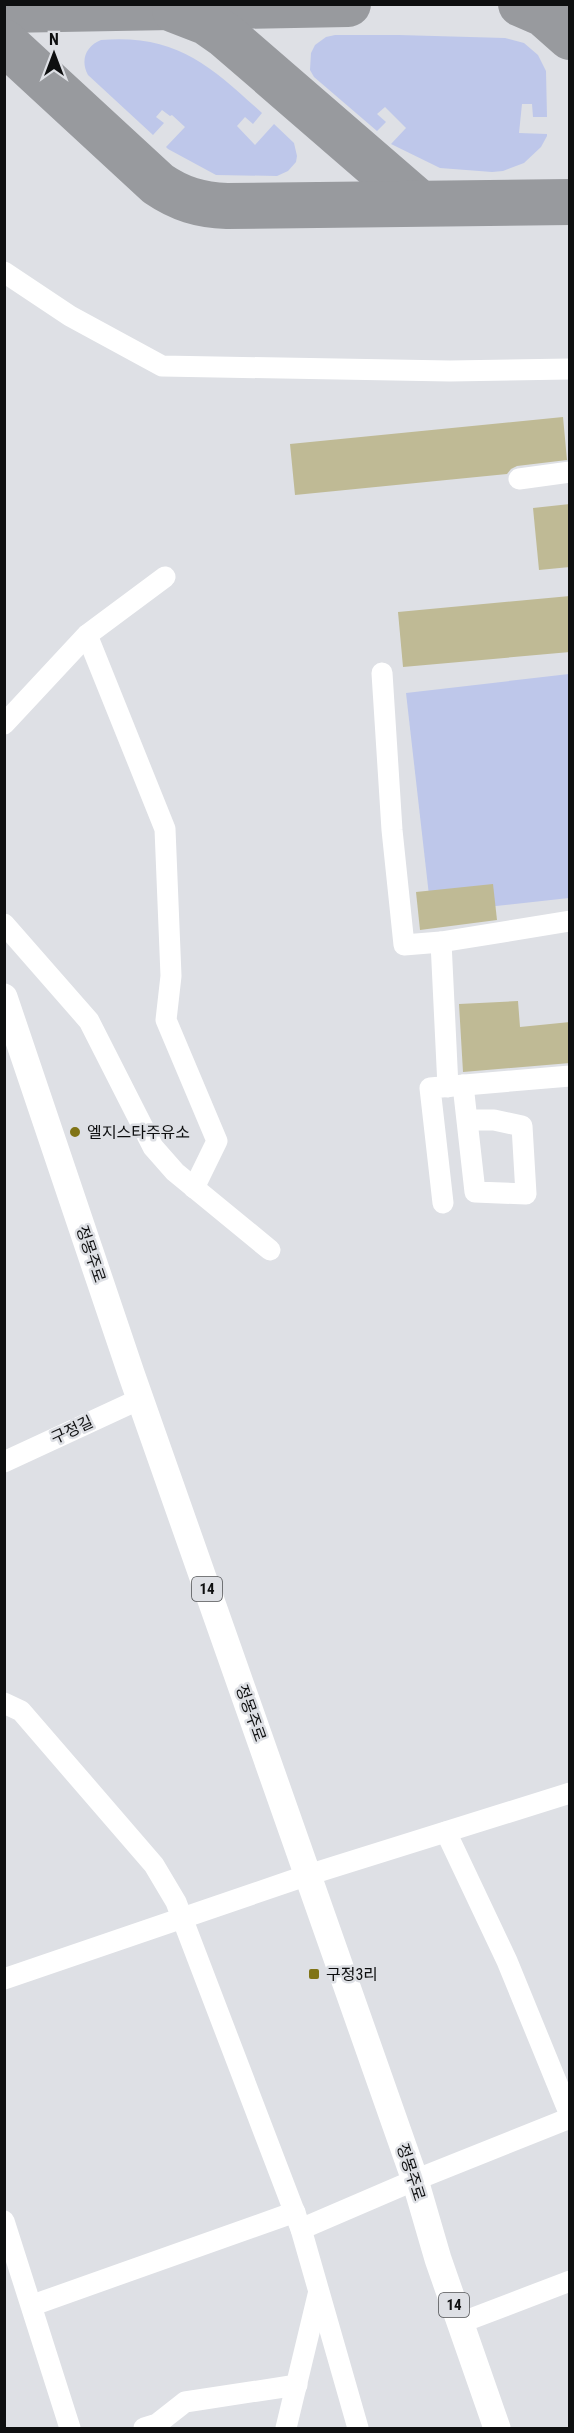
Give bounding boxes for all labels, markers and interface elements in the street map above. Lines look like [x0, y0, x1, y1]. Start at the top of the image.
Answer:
north arrow [24, 24, 84, 84]
text: N [49, 30, 59, 49]
place label: 엘지스타주유소 [87, 1123, 190, 1142]
marker: 엘지스타주유소 [68, 1125, 82, 1139]
street label: 정몽주로 [72, 1223, 110, 1285]
street label: 구정길 [48, 1412, 96, 1448]
road number: 14 [192, 1577, 222, 1601]
street label: 정몽주로 [232, 1682, 270, 1744]
place label: 구정3리 [326, 1965, 378, 1984]
marker: 구정3리 [307, 1967, 321, 1981]
street label: 정몽주로 [393, 2141, 429, 2203]
road number: 14 [439, 2293, 469, 2317]

